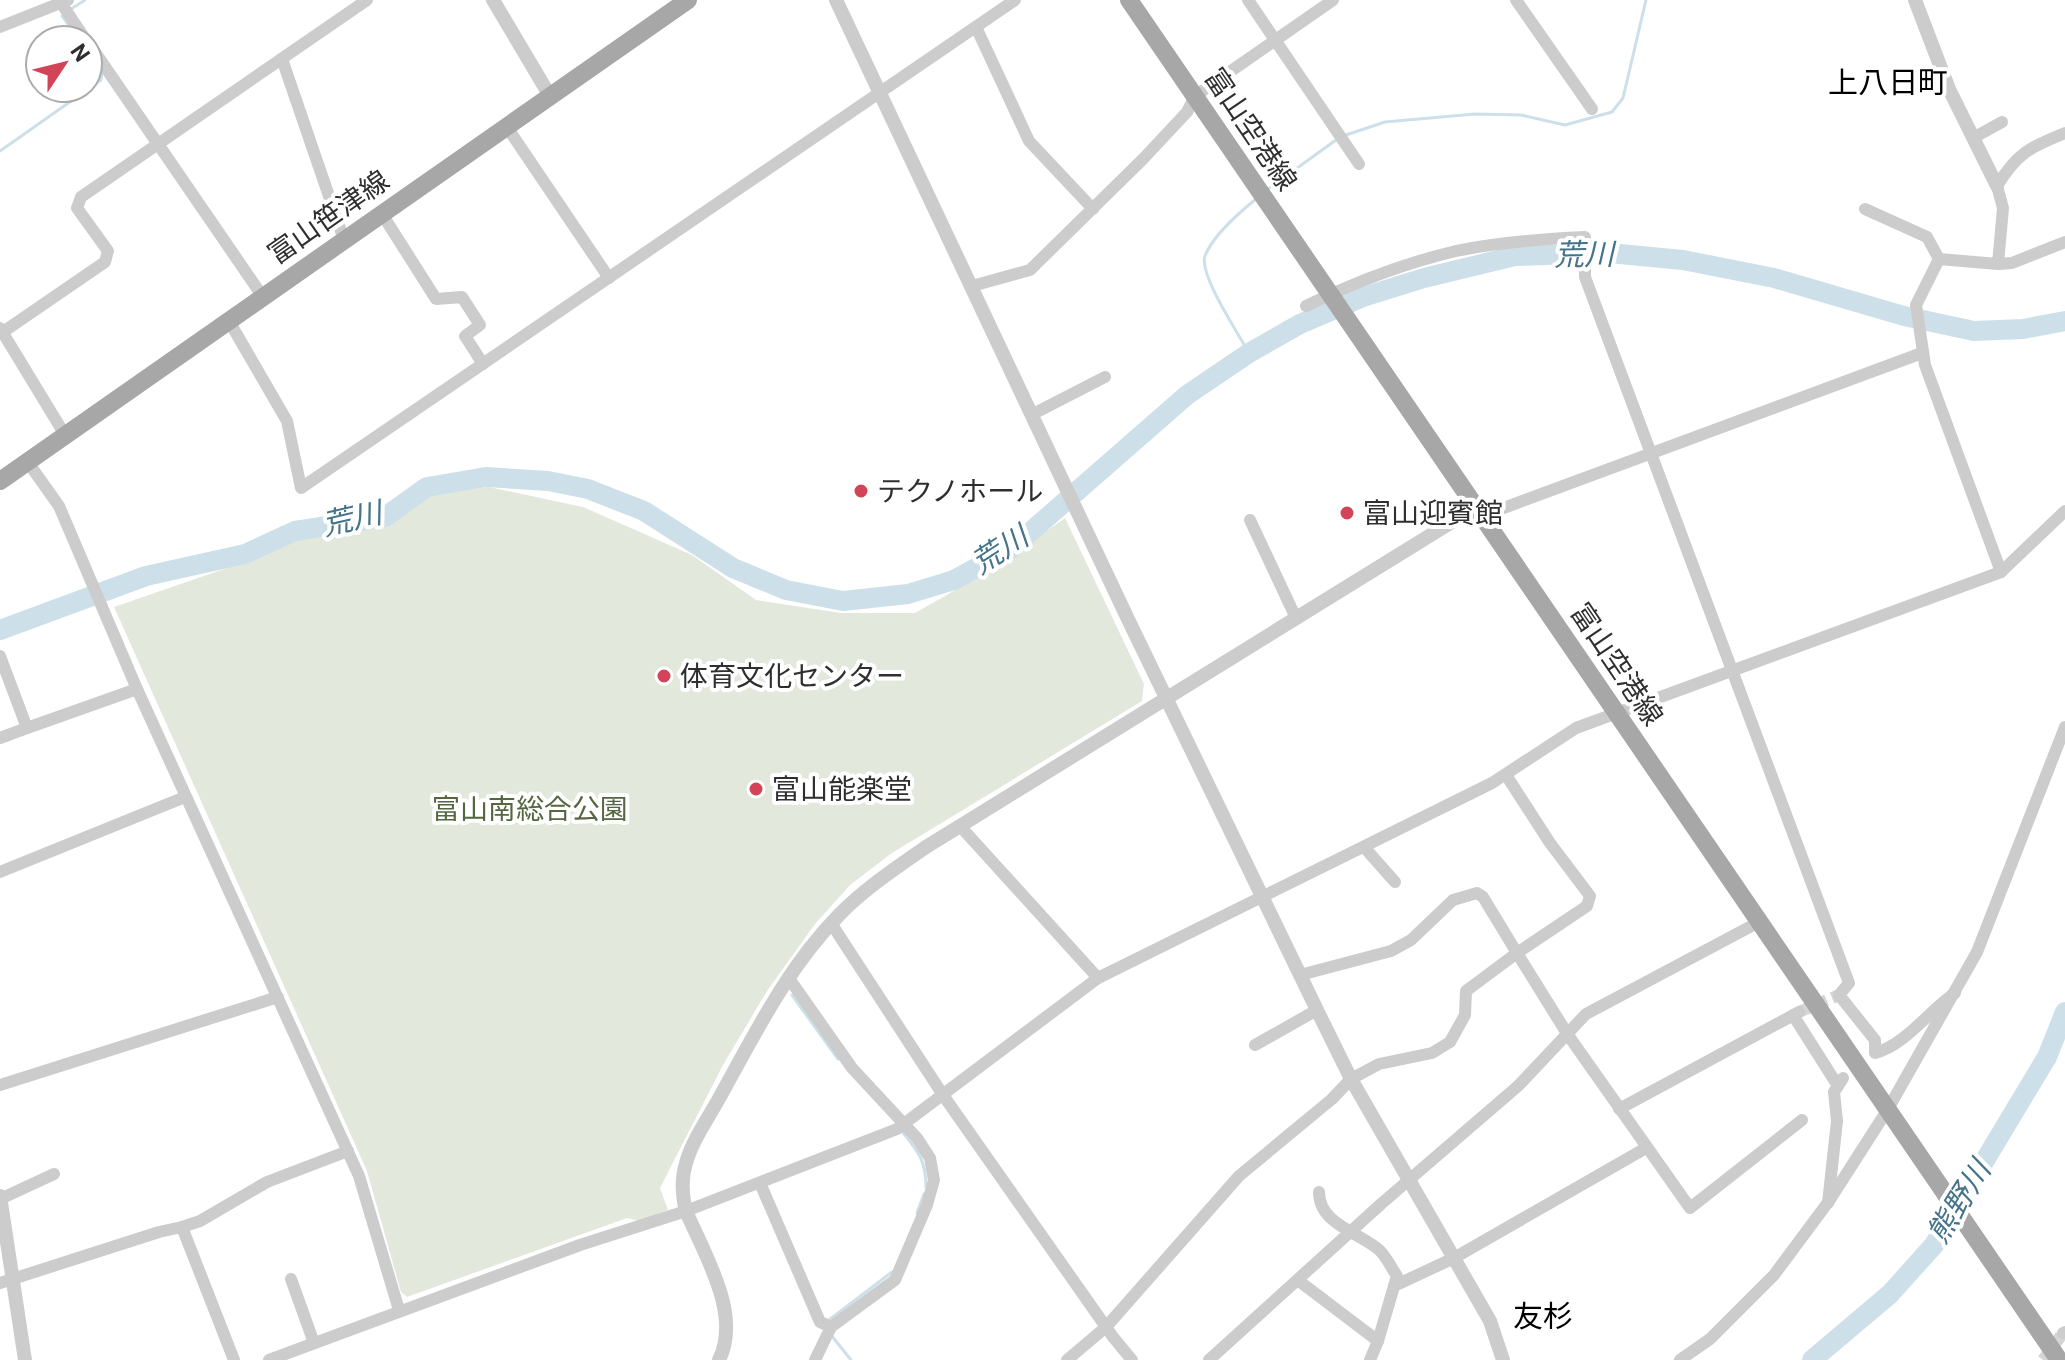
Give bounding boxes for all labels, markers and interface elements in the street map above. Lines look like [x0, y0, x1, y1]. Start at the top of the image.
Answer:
north arrow [24, 24, 104, 104]
text: N [65, 39, 95, 66]
street label: 富山空港線 [1198, 62, 1303, 197]
district label: 上八日町 [1828, 65, 1948, 100]
street label: 富山笹津線 [261, 164, 395, 271]
water label: 荒川 [1554, 236, 1617, 273]
place label: テクノホール [877, 475, 1043, 508]
marker: テクノホール [852, 482, 870, 500]
water label: 荒川 [319, 494, 388, 542]
place label: 富山迎賓館 [1363, 497, 1503, 530]
marker: 富山迎賓館 [1338, 504, 1356, 522]
water label: 荒川 [965, 517, 1037, 581]
street label: 富山空港線 [1564, 597, 1669, 732]
place label: 体育文化センター [680, 660, 904, 693]
marker: 体育文化センター [655, 667, 673, 685]
place label: 富山能楽堂 [772, 773, 912, 806]
marker: 富山能楽堂 [747, 780, 765, 798]
park label: 富山南総合公園 [432, 793, 628, 826]
water label: 熊野川 [1920, 1152, 1999, 1249]
district label: 友杉 [1513, 1299, 1573, 1334]

